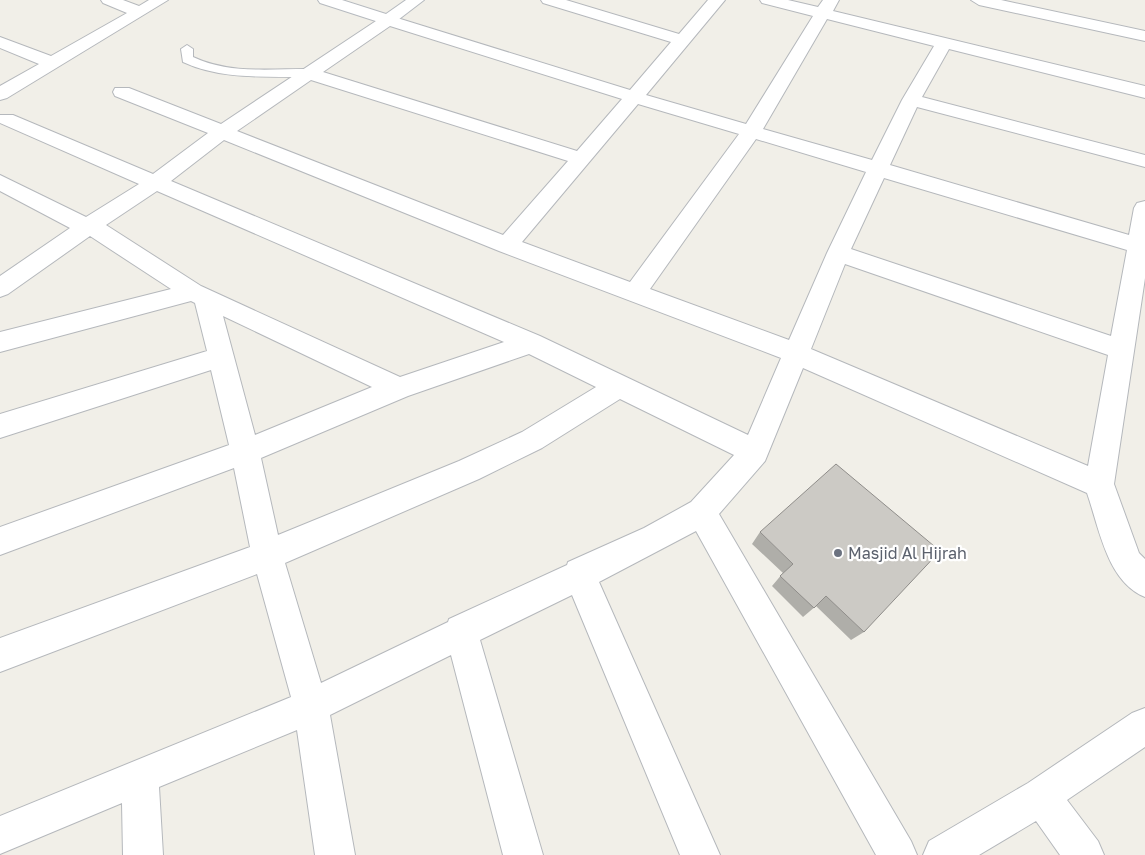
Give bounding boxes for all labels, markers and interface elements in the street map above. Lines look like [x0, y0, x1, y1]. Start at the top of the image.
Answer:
place label: Masjid Al Hijrah [848, 543, 967, 563]
marker: Masjid Al Hijrah [832, 547, 844, 559]

